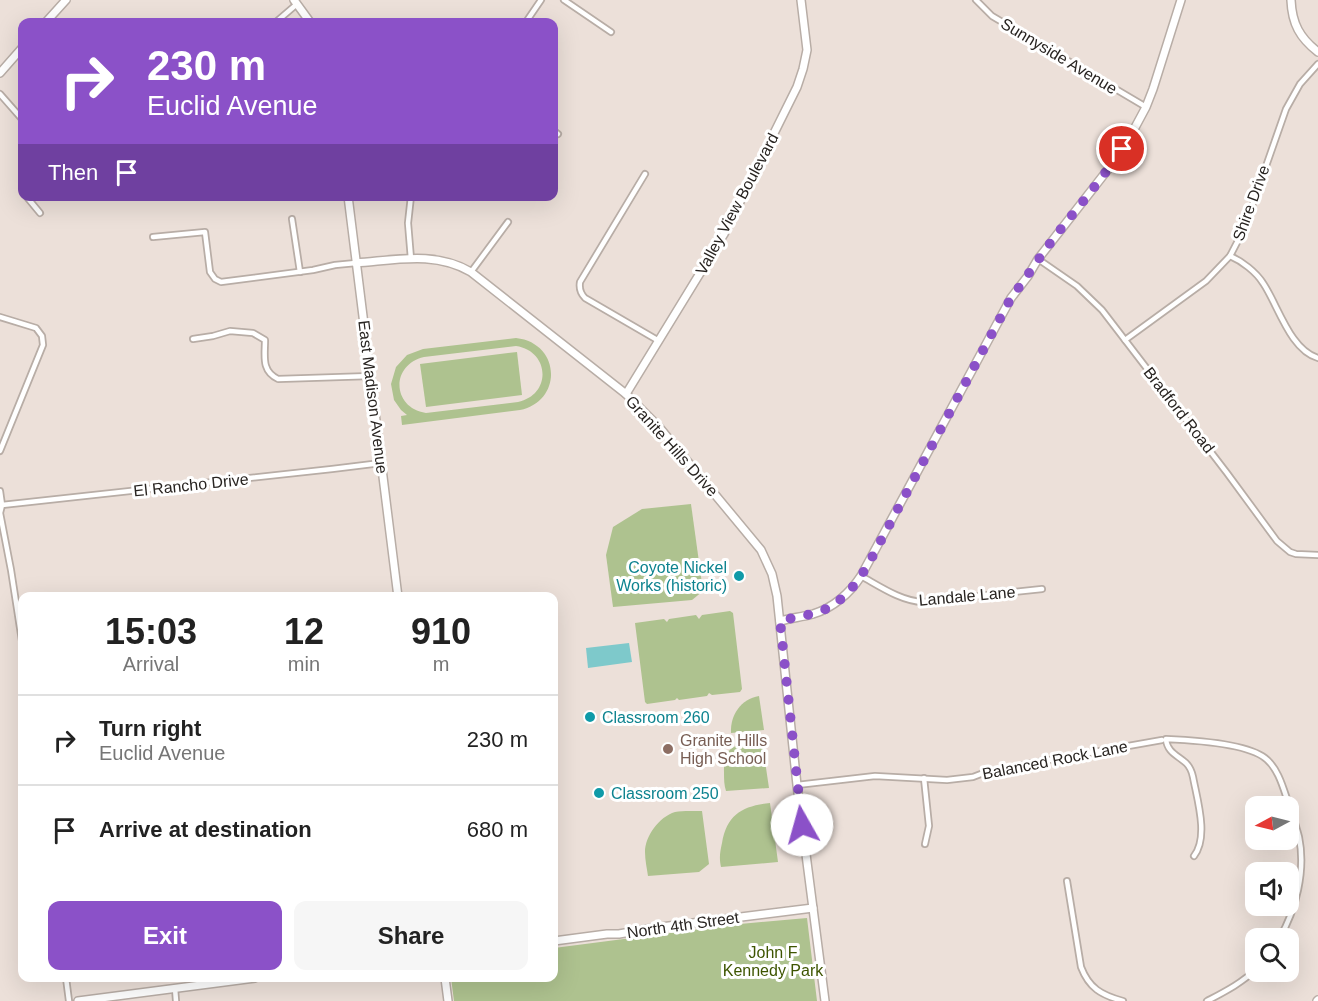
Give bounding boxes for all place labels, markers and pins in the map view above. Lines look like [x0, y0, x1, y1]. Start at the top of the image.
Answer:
pin [1096, 123, 1147, 174]
place label: Coyote Nickel Works (historic) [616, 559, 727, 594]
marker: Coyote Nickel Works (historic) [732, 569, 746, 583]
place label: Classroom 260 [602, 709, 710, 726]
marker: Classroom 260 [583, 710, 597, 724]
place label: Granite Hills High School [680, 732, 767, 767]
marker: Granite Hills High School [661, 742, 675, 756]
place label: Classroom 250 [611, 785, 719, 802]
marker: Classroom 250 [592, 786, 606, 800]

